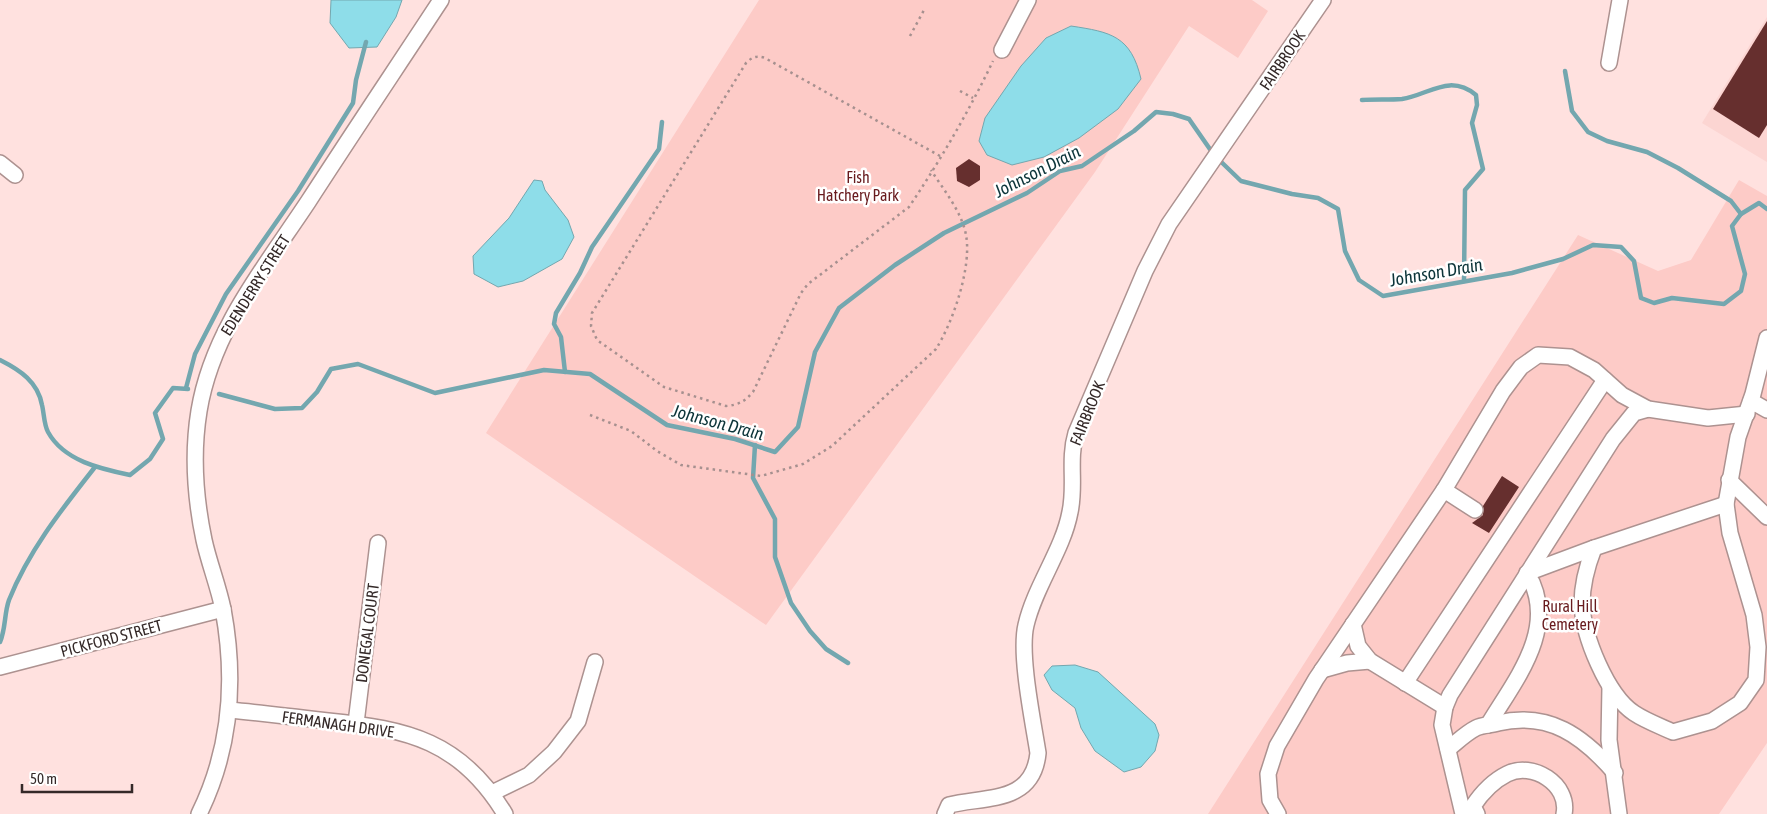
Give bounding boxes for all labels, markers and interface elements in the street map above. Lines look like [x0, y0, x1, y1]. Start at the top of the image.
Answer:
street label: FAIRBROOK [1256, 27, 1309, 93]
water label: Johnson Drain [990, 140, 1084, 202]
park label: Fish Hatchery Park [817, 168, 899, 205]
street label: EDENDERRY STREET [217, 231, 293, 339]
water label: Johnson Drain [1387, 253, 1484, 291]
street label: FAIRBROOK [1066, 378, 1108, 448]
water label: Johnson Drain [669, 399, 766, 444]
street label: DONEGAL COURT [352, 582, 382, 684]
park label: Rural Hill Cemetery [1542, 597, 1599, 634]
street label: PICKFORD STREET [58, 616, 164, 660]
street label: FERMANAGH DRIVE [281, 707, 395, 741]
scale bar [22, 762, 132, 794]
text: 50 m [30, 770, 57, 787]

